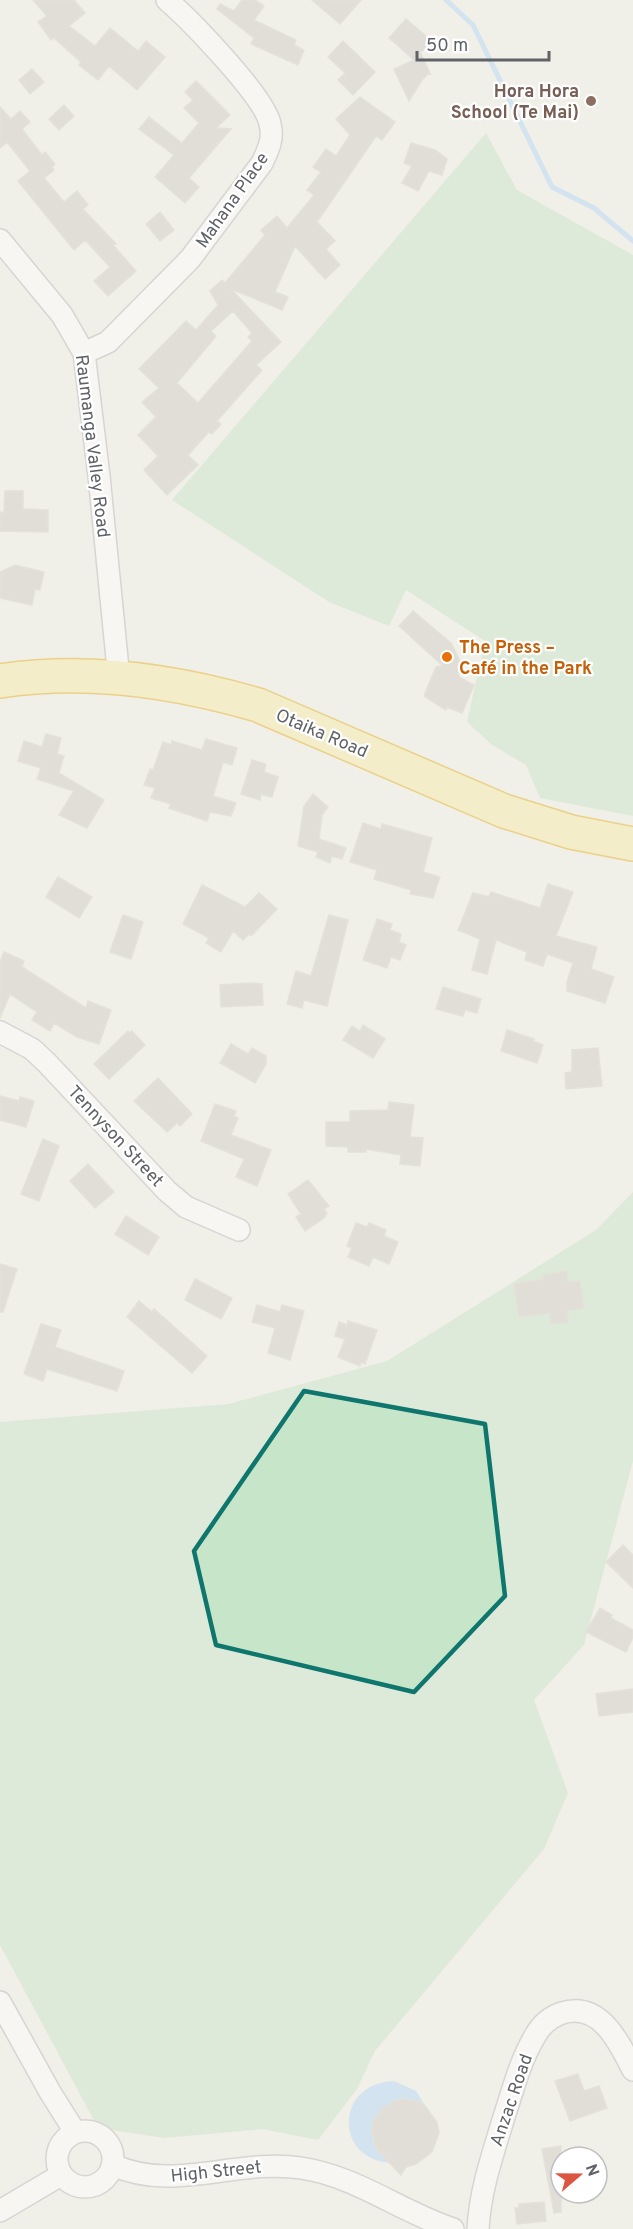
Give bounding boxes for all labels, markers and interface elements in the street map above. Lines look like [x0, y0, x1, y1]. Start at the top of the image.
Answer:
scale bar [417, 24, 549, 62]
text: 50 m [426, 35, 468, 58]
place label: Hora Hora School (Te Mai) [451, 81, 579, 125]
marker: Hora Hora School (Te Mai) [584, 94, 598, 108]
street label: Mahana Place [192, 148, 275, 253]
street label: Raumanga Valley Road [69, 353, 114, 539]
place label: The Press – Café in the Park [459, 637, 592, 681]
marker: The Press – Café in the Park [440, 650, 454, 664]
street label: Otaika Road [272, 705, 371, 764]
street label: Tennyson Street [62, 1081, 168, 1193]
street label: Anzac Road [486, 2051, 539, 2150]
north arrow [549, 2145, 609, 2205]
street label: High Street [170, 2156, 263, 2189]
text: N [580, 2162, 603, 2179]

